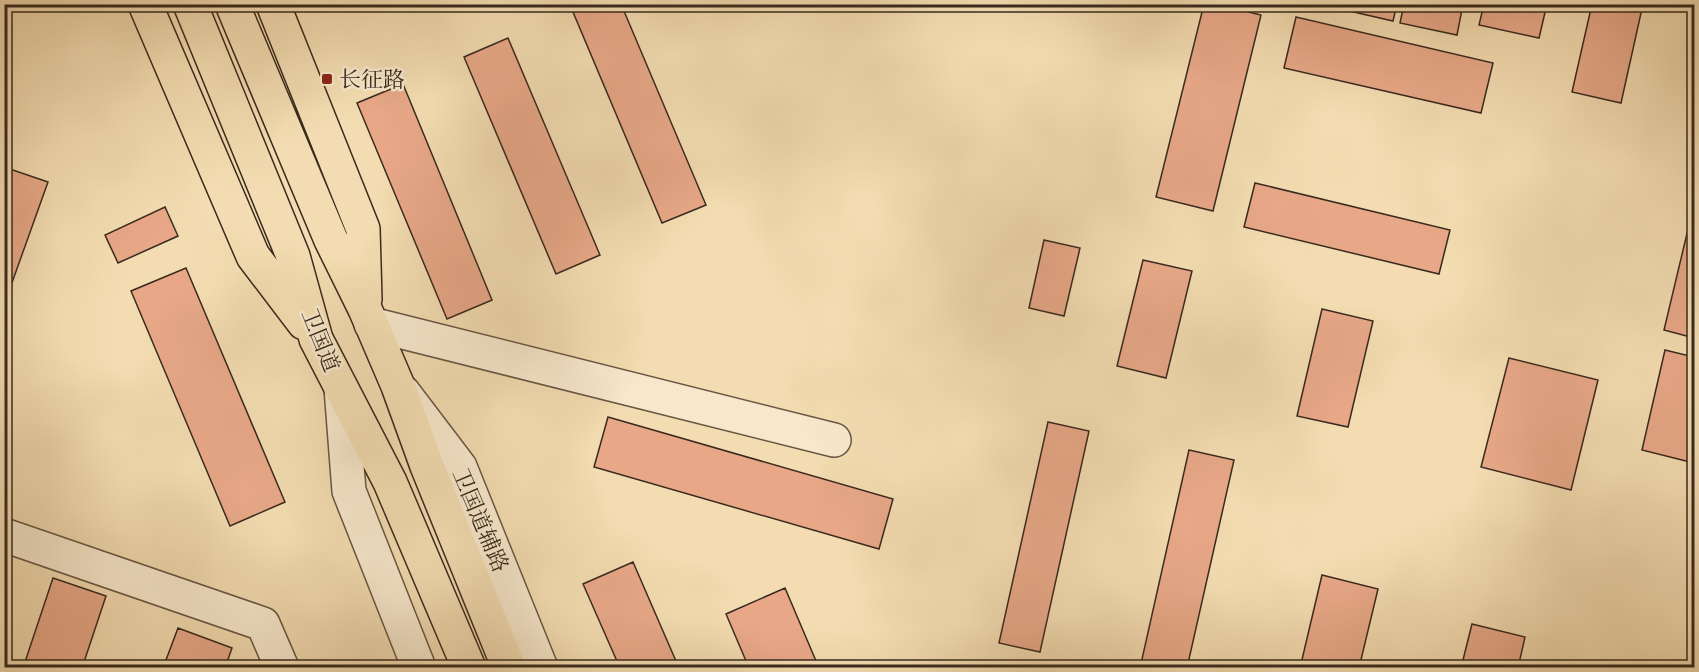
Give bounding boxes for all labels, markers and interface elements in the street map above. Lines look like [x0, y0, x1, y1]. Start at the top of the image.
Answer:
place label: 长征路 [339, 63, 405, 95]
marker: 长征路 [320, 72, 334, 86]
street label: 卫国道 [294, 303, 348, 377]
street label: 卫国道辅路 [445, 463, 517, 577]

